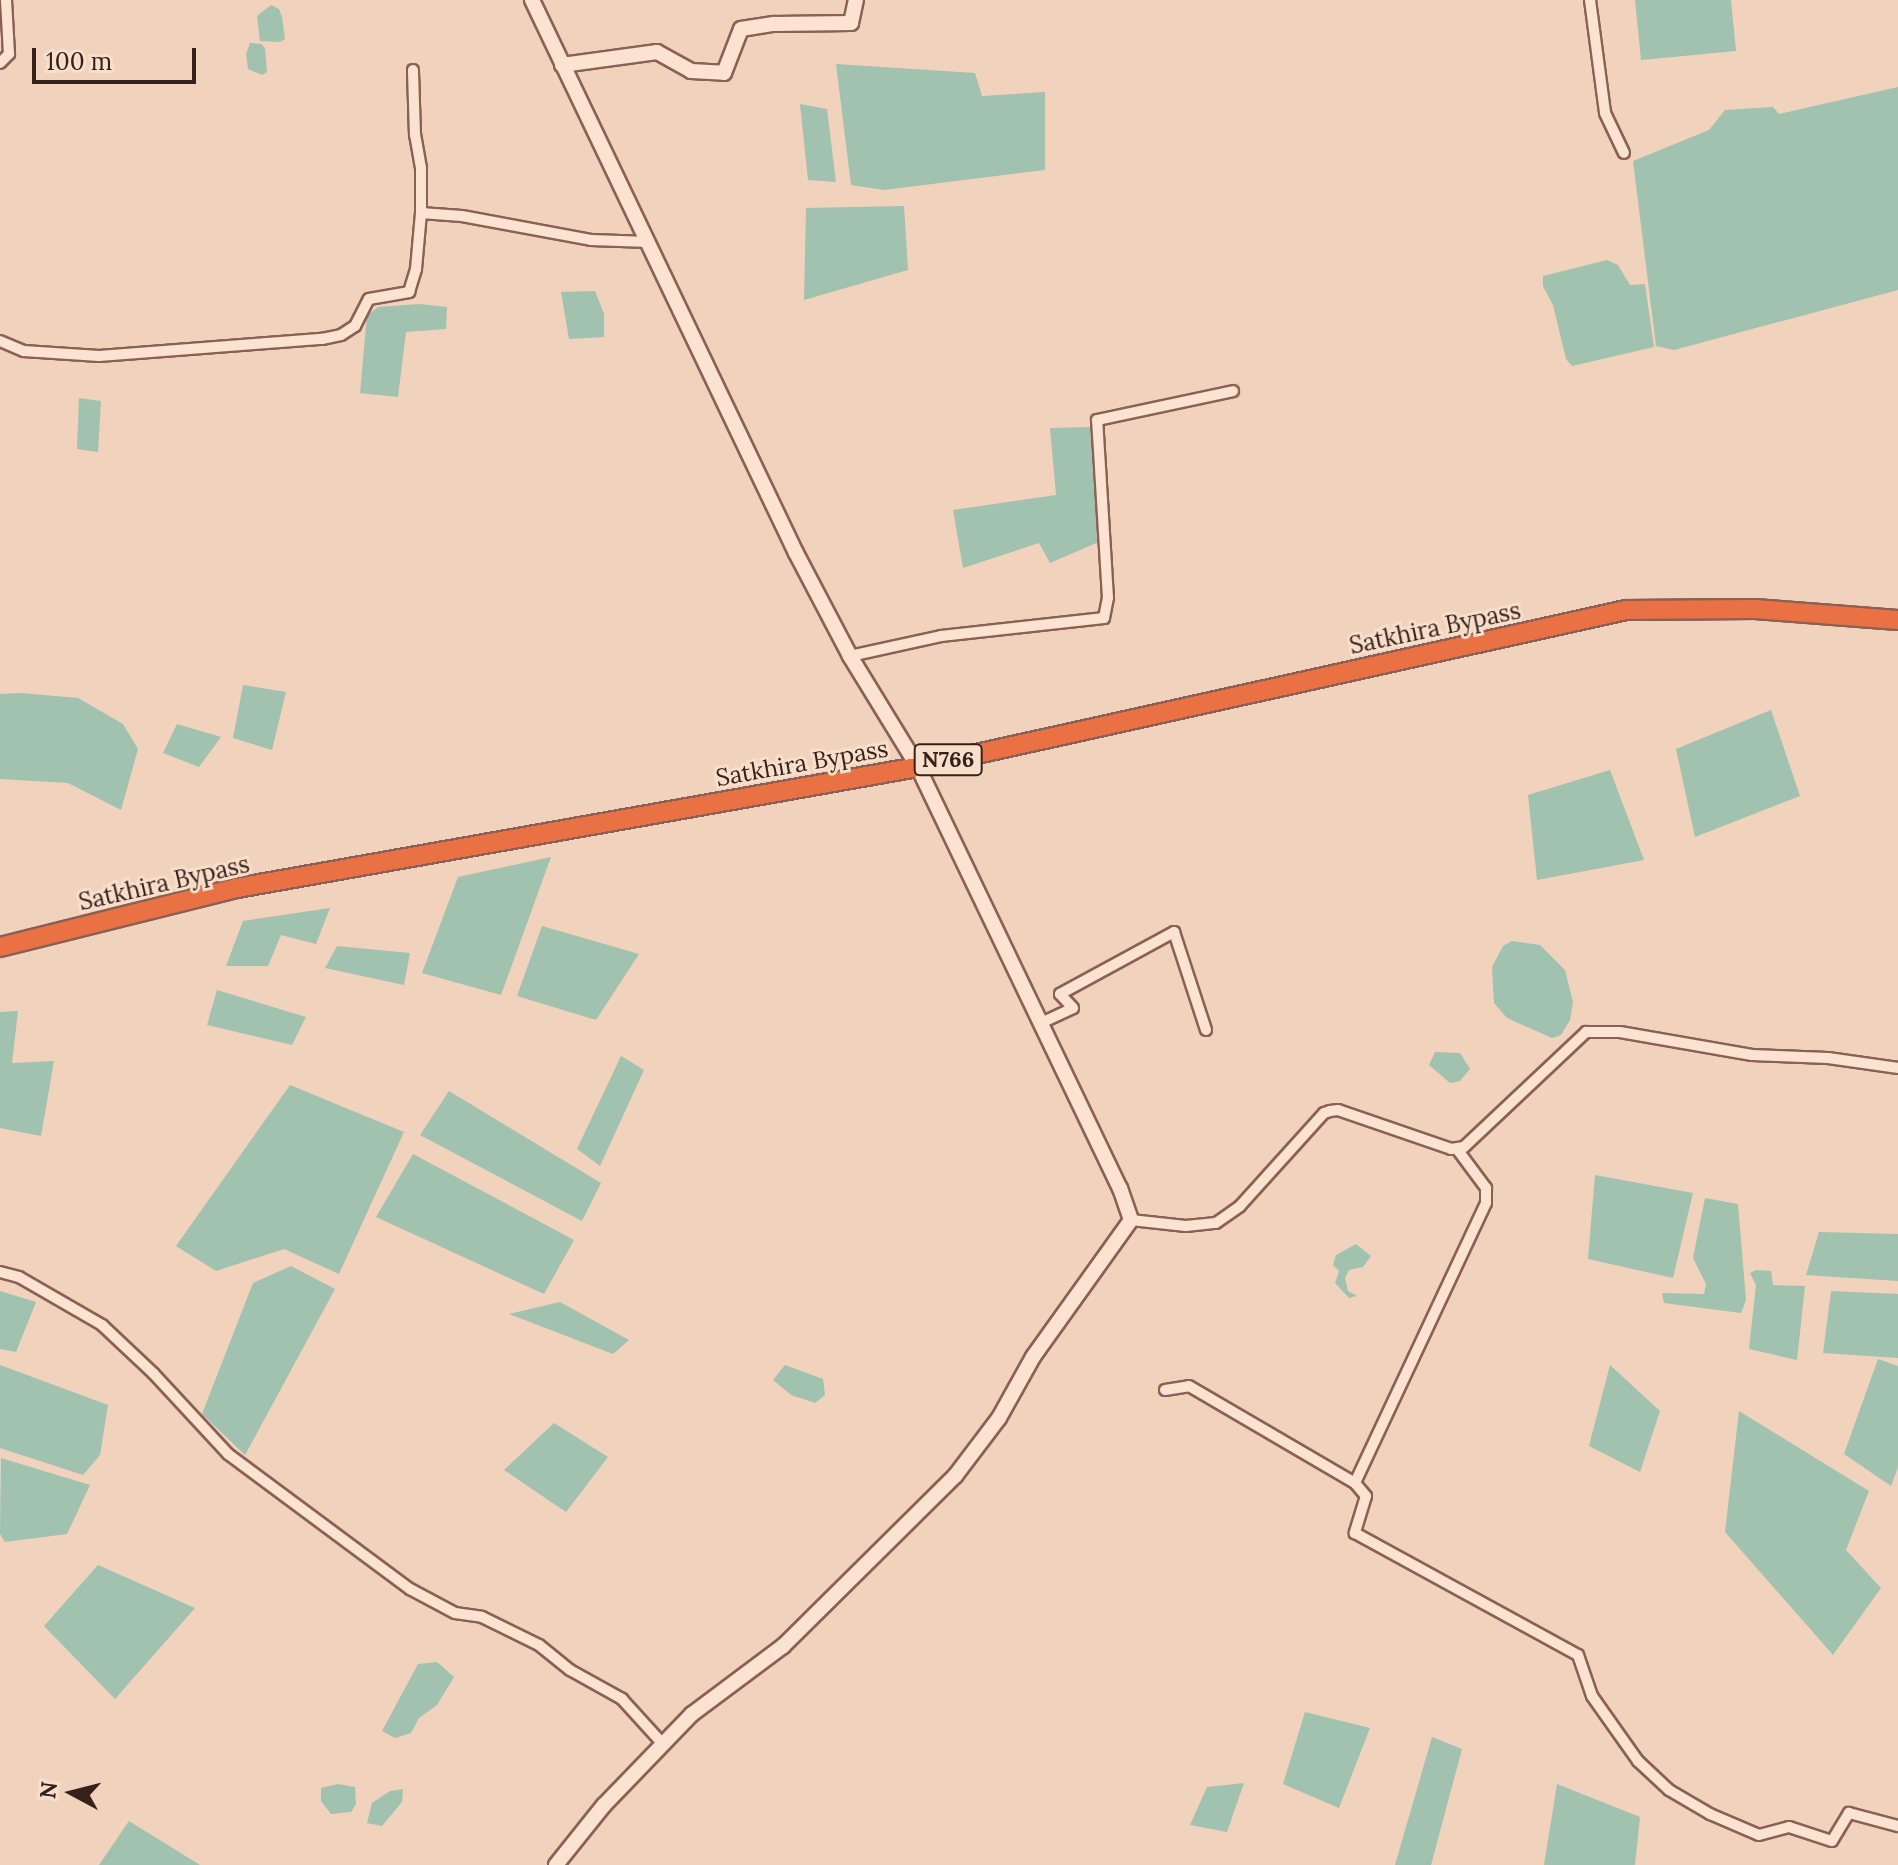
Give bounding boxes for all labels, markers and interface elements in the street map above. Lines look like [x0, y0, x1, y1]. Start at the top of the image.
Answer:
scale bar [36, 32, 200, 82]
text: 100 m [46, 46, 112, 77]
street label: Satkhira Bypass [1347, 596, 1523, 660]
street label: Satkhira Bypass [714, 734, 890, 792]
road number: N766 [912, 742, 984, 778]
street label: Satkhira Bypass [76, 849, 252, 917]
north arrow [32, 1753, 112, 1833]
text: N [33, 1780, 63, 1800]

